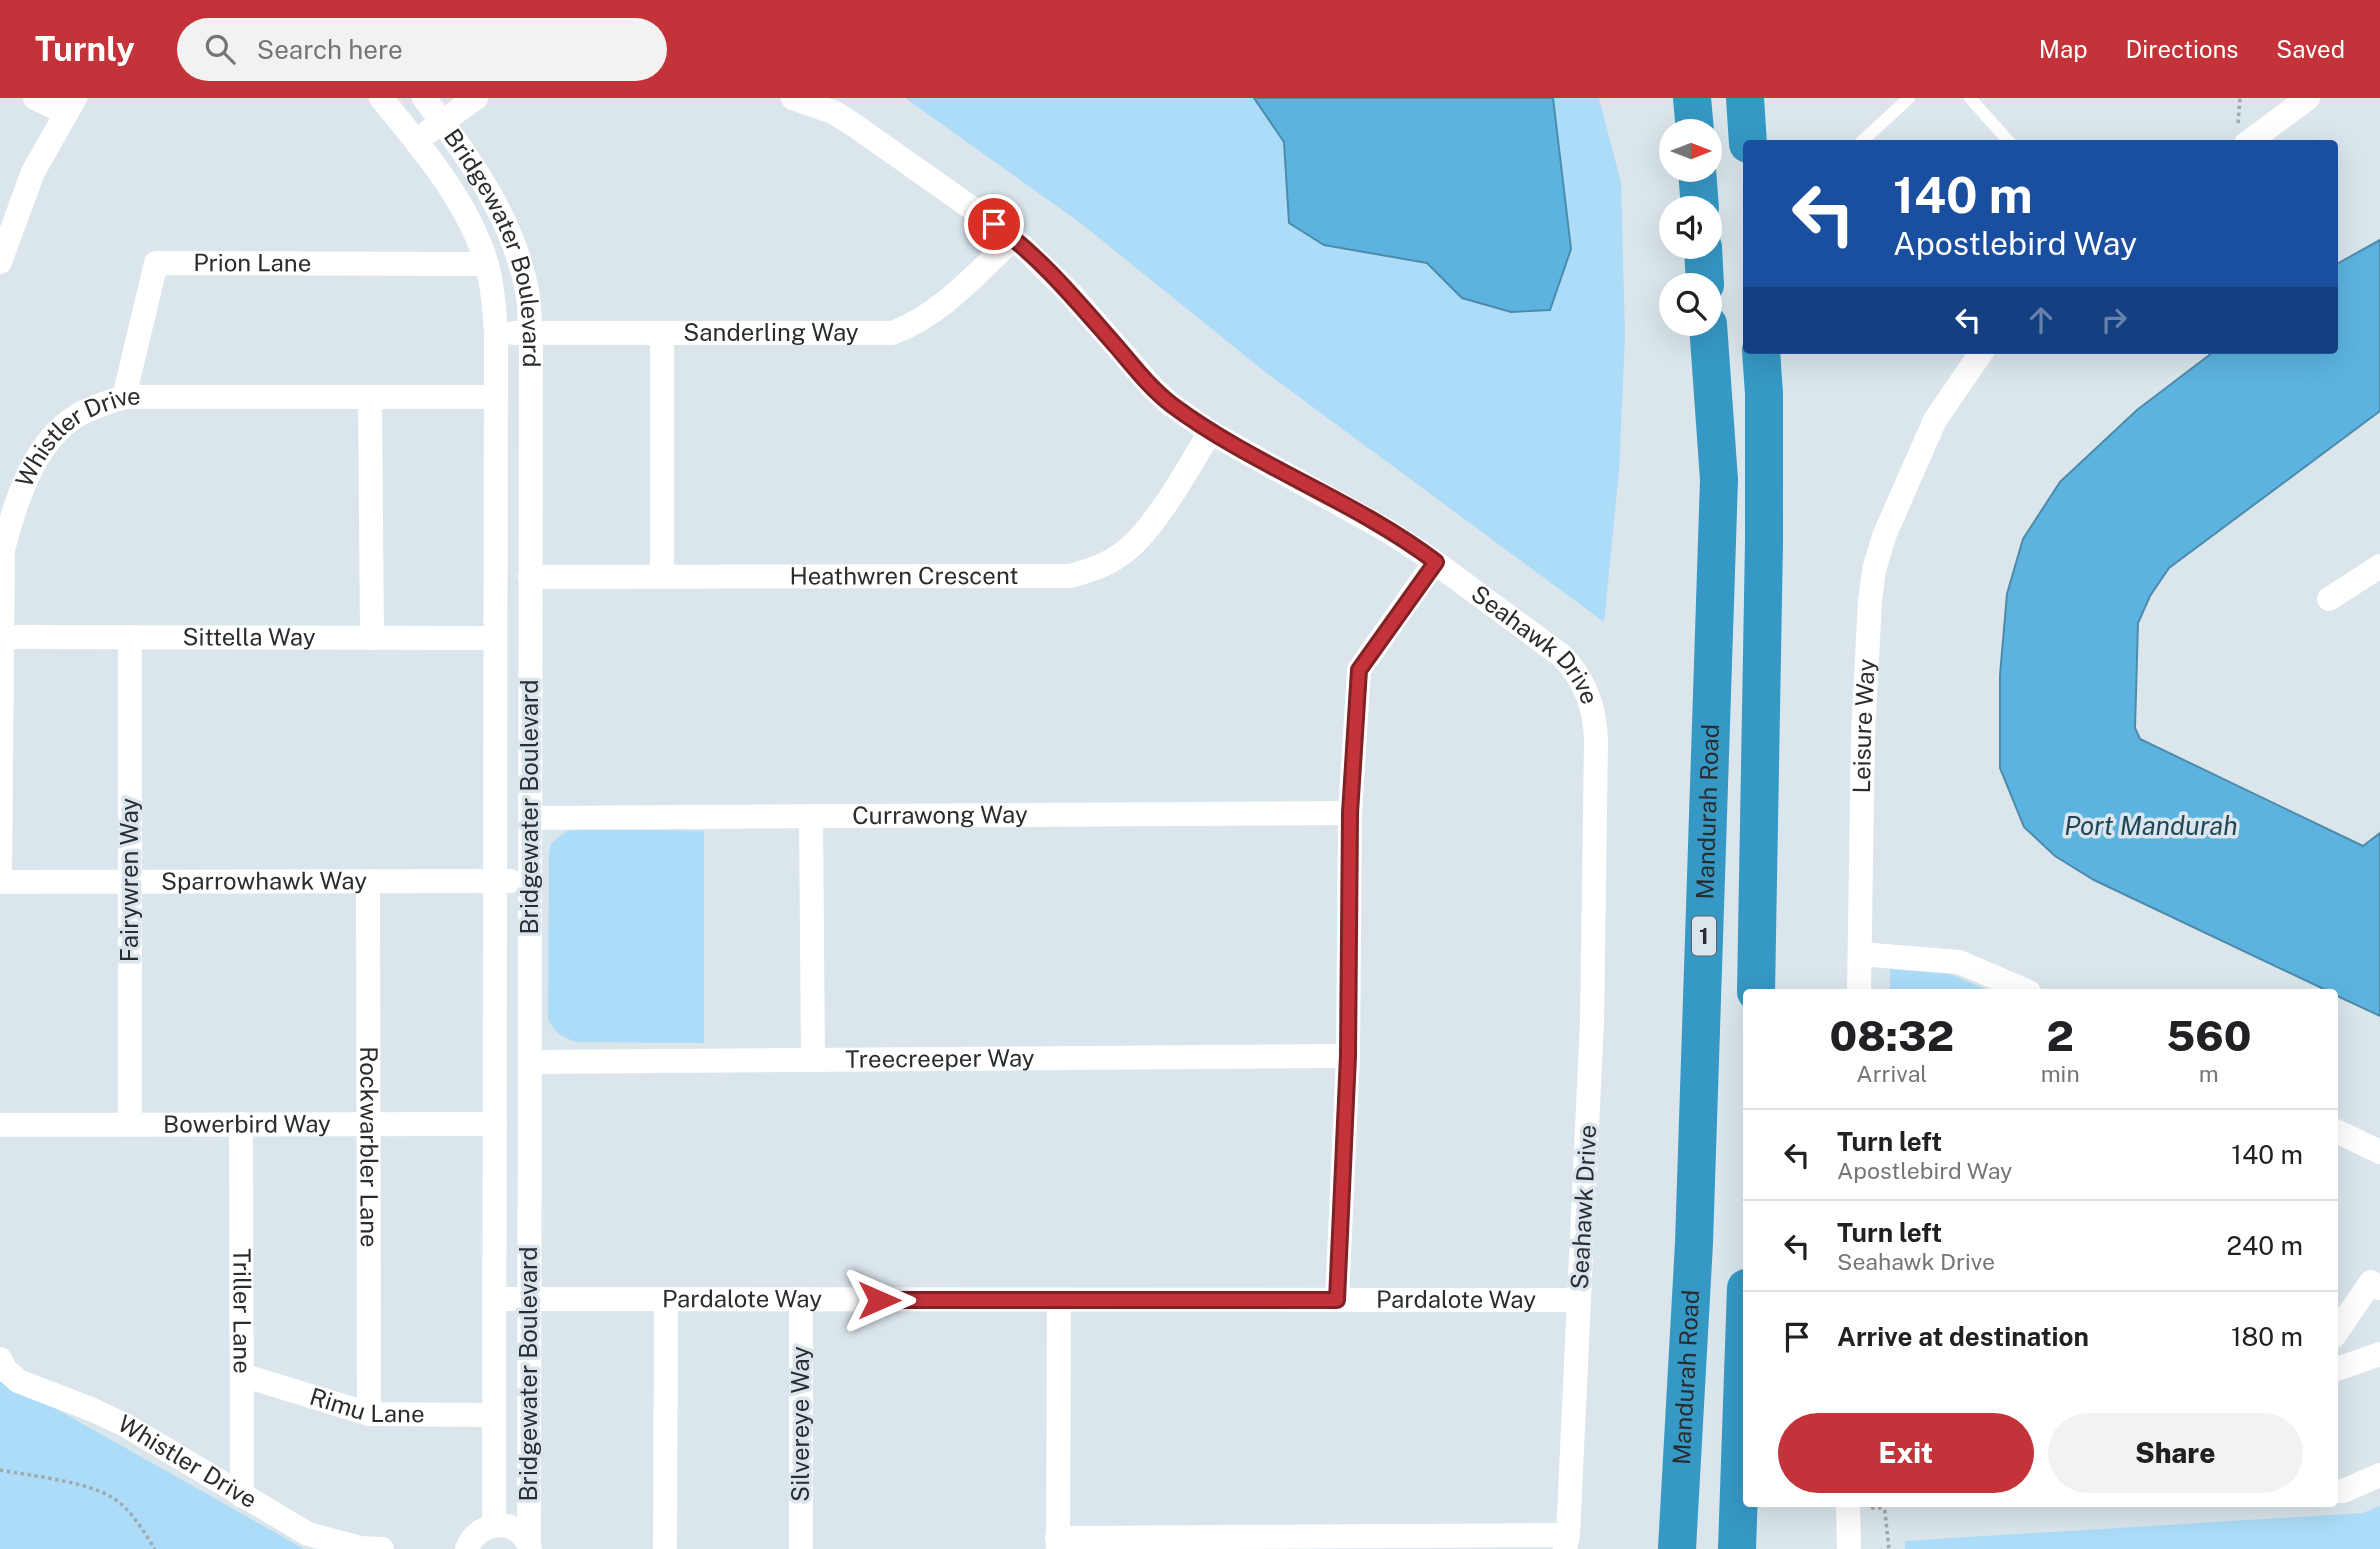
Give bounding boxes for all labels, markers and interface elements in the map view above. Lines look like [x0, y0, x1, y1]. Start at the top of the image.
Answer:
search box [177, 18, 667, 81]
text: Turnly [35, 30, 135, 68]
icon: search [201, 30, 239, 68]
text: Search here [257, 34, 403, 65]
text: Map [2039, 35, 2088, 63]
text: Directions [2126, 35, 2238, 63]
text: Saved [2276, 35, 2345, 63]
north arrow [1659, 119, 1722, 182]
map controls [1659, 119, 1722, 336]
street label: Bridgewater Boulevard [439, 123, 546, 368]
text: 140 m [1893, 166, 2033, 224]
icon: left [1778, 168, 1869, 259]
pin [964, 194, 1024, 254]
button: sound [1659, 196, 1722, 259]
icon: arrive [975, 205, 1013, 243]
text: Apostlebird Way [1893, 225, 2137, 262]
street label: Prion Lane [193, 248, 311, 276]
button: search [1659, 273, 1722, 336]
icon: left [1949, 301, 1987, 339]
icon: ahead [2022, 301, 2060, 339]
icon: right [2095, 301, 2133, 339]
street label: Sanderling Way [683, 318, 859, 346]
street label: Whistler Drive [10, 382, 141, 491]
street label: Heathwren Crescent [789, 561, 1019, 590]
street label: Seahawk Drive [1466, 579, 1605, 708]
street label: Sittella Way [182, 622, 316, 651]
street label: Leisure Way [1847, 658, 1880, 794]
street label: Bridgewater Boulevard [515, 679, 543, 935]
street label: Mandurah Road [1690, 723, 1724, 900]
street label: Fairywren Way [115, 798, 143, 962]
street label: Currawong Way [852, 800, 1028, 829]
water label: Port Mandurah [2064, 810, 2238, 841]
street label: Sparrowhawk Way [161, 866, 367, 895]
road number: 1 [1692, 916, 1716, 956]
text: 08:32 [1830, 1011, 1954, 1060]
text: 2 [2046, 1011, 2074, 1060]
text: 560 [2166, 1011, 2251, 1060]
street label: Treecreeper Way [845, 1043, 1035, 1073]
street label: Rockwarbler Lane [355, 1046, 384, 1248]
text: Arrival [1856, 1060, 1927, 1087]
text: min [2041, 1060, 2080, 1087]
text: m [2199, 1060, 2219, 1087]
street label: Bowerbird Way [163, 1109, 331, 1138]
street label: Seahawk Drive [1565, 1124, 1601, 1290]
text: Turn left [1837, 1126, 1942, 1157]
icon: left [1778, 1136, 1816, 1174]
text: 140 m [2231, 1139, 2303, 1170]
text: Apostlebird Way [1837, 1157, 2012, 1184]
text: Turn left [1837, 1217, 1942, 1248]
icon: left [1778, 1227, 1816, 1265]
text: 240 m [2226, 1230, 2303, 1261]
street label: Bridgewater Boulevard [514, 1246, 542, 1502]
street label: Triller Lane [228, 1248, 257, 1374]
text: Seahawk Drive [1837, 1248, 1995, 1275]
position arrow [842, 1263, 916, 1337]
street label: Pardalote Way [662, 1284, 822, 1312]
street label: Pardalote Way [1376, 1285, 1536, 1313]
street label: Mandurah Road [1667, 1289, 1704, 1466]
icon: arrive [1778, 1318, 1816, 1356]
text: Arrive at destination [1837, 1321, 2089, 1352]
text: 180 m [2231, 1321, 2303, 1352]
street label: Silvereye Way [786, 1346, 814, 1502]
street label: Rimu Lane [307, 1382, 425, 1427]
street label: Whistler Drive [113, 1409, 262, 1513]
button: Exit [1778, 1413, 2034, 1493]
button: Share [2048, 1413, 2303, 1493]

